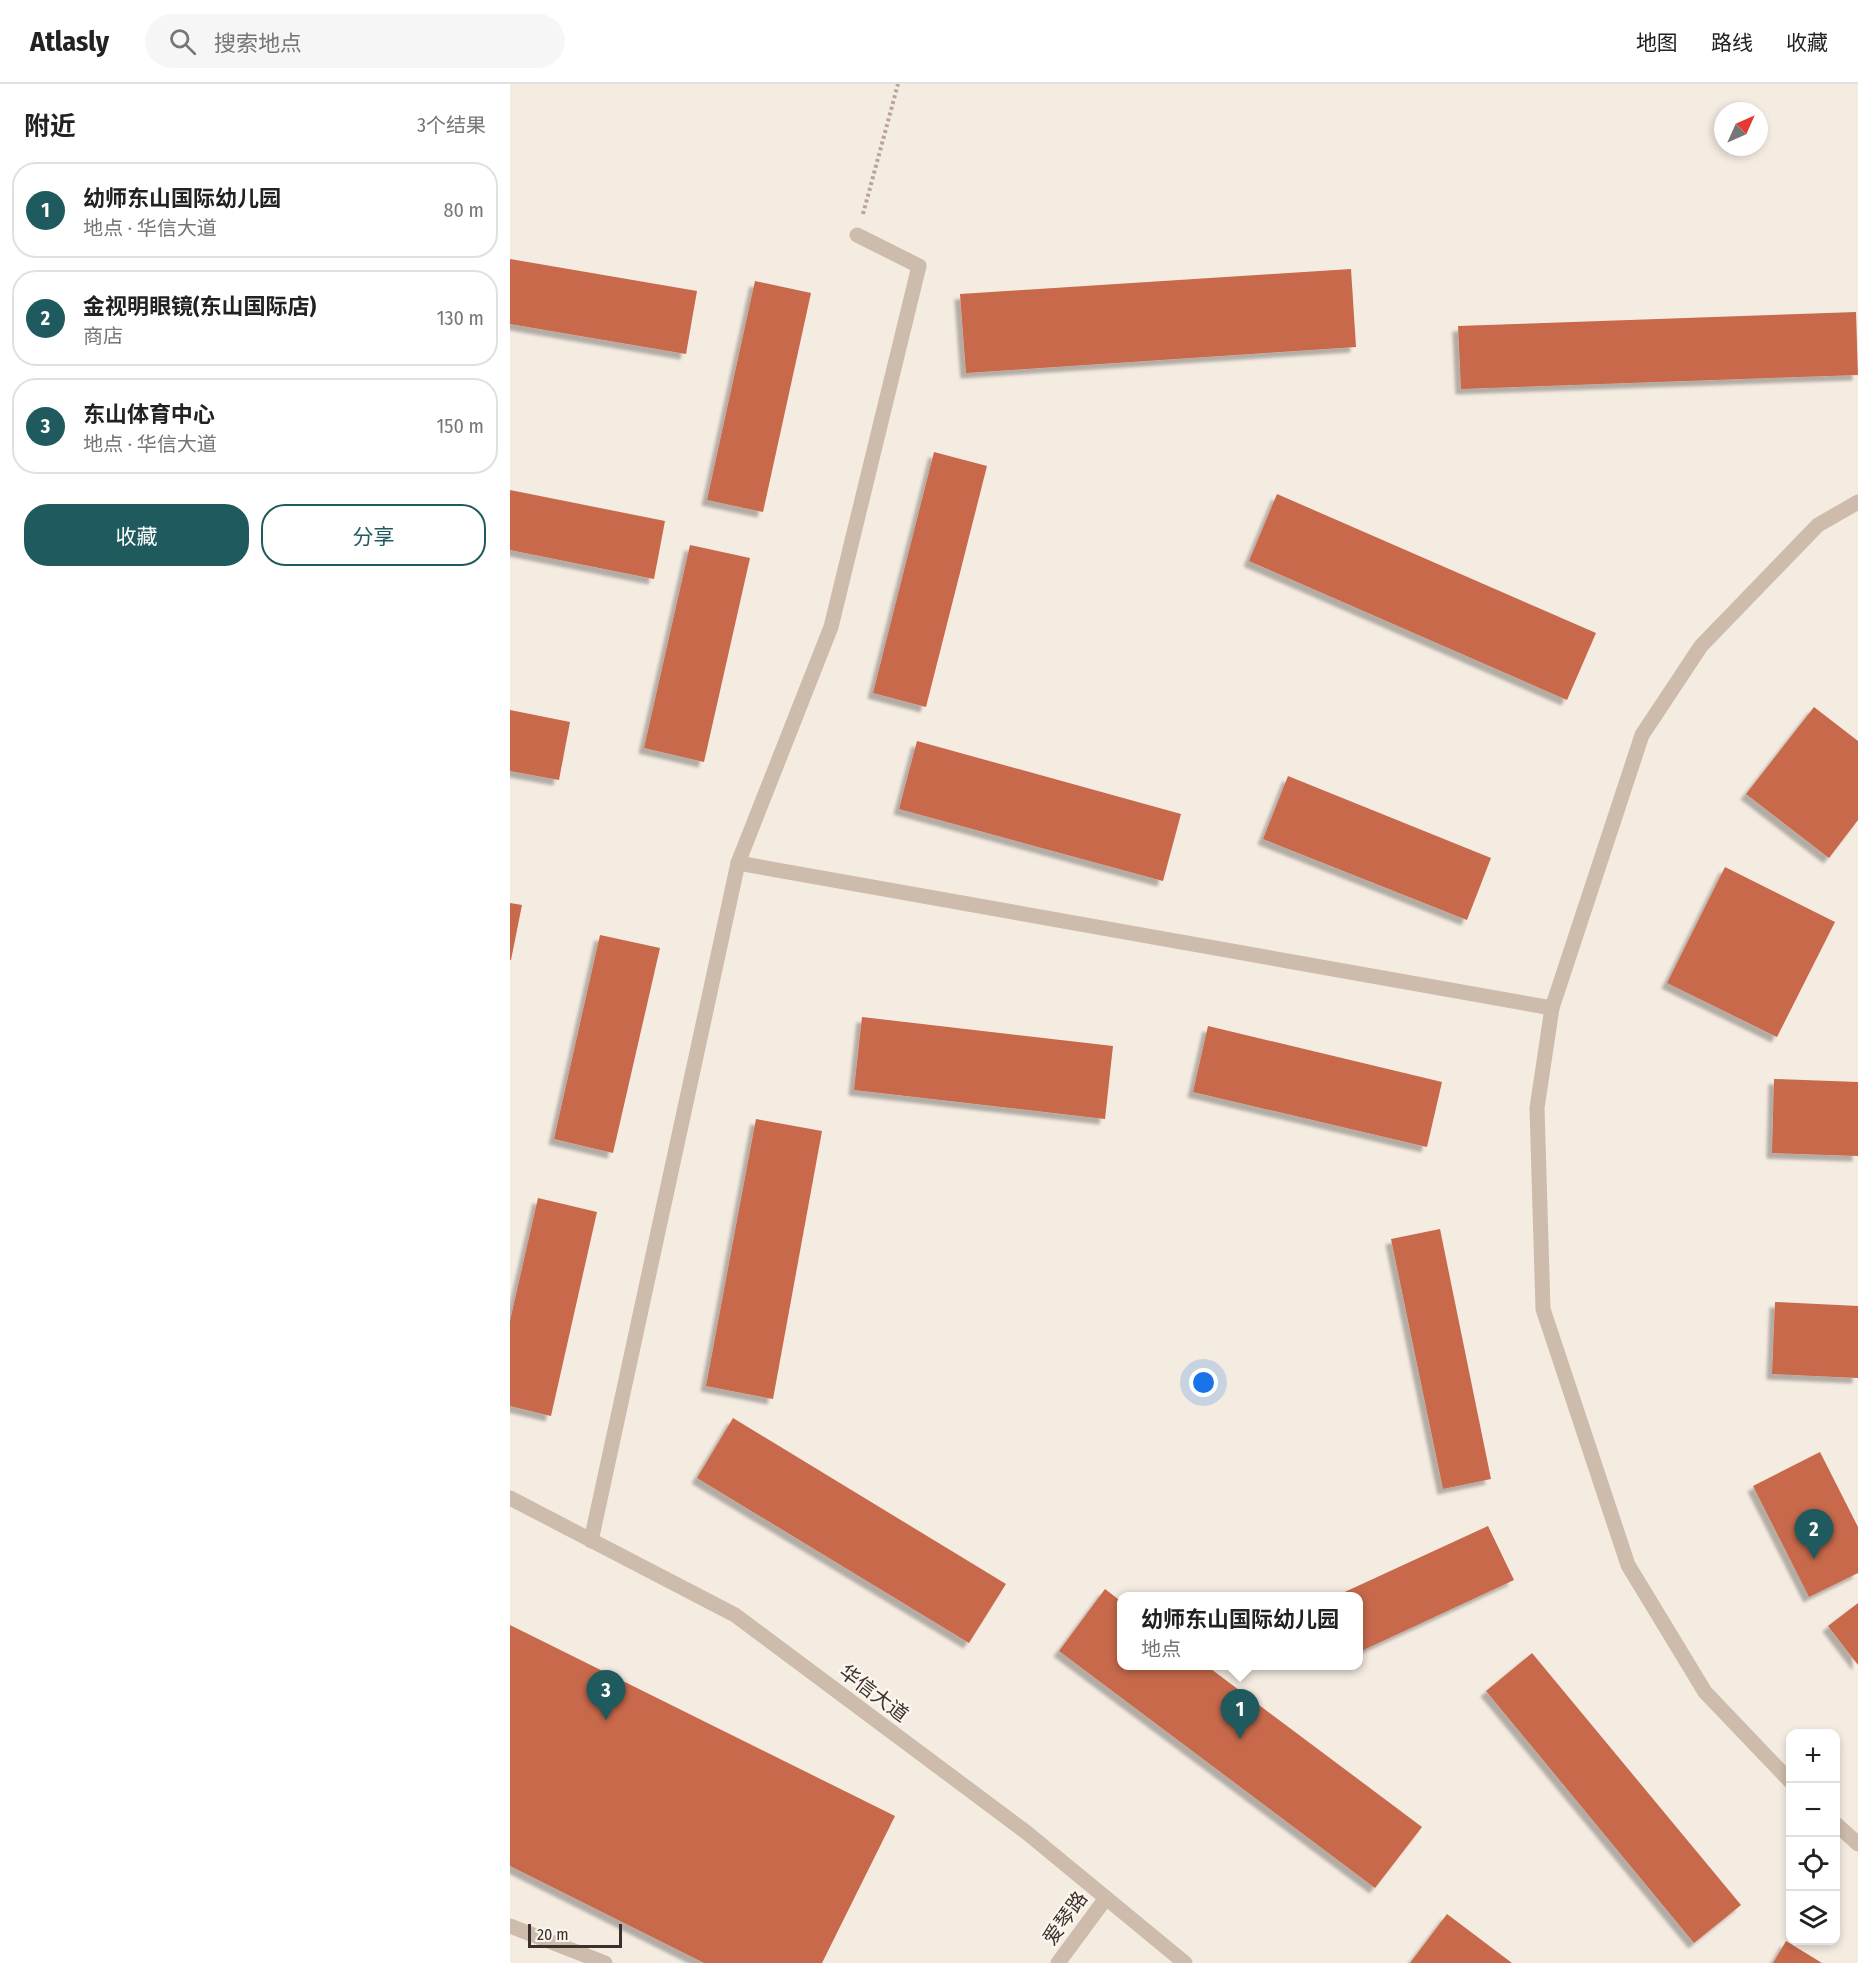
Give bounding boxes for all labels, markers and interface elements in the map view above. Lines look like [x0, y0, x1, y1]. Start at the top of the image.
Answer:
search box [145, 14, 565, 68]
text: Atlasly [30, 25, 109, 58]
icon: search [166, 25, 199, 58]
text: 搜索地点 [214, 30, 302, 57]
text: 地图 [1636, 30, 1678, 56]
text: 路线 [1711, 30, 1753, 56]
text: 收藏 [1786, 30, 1828, 56]
north arrow [1714, 102, 1768, 156]
text: 附近 [24, 111, 76, 142]
text: 3个结果 [417, 113, 486, 137]
text: 幼师东山国际幼儿园 [83, 185, 281, 212]
text: 1 [41, 198, 50, 222]
text: 80 m [444, 198, 484, 222]
text: 地点 · 华信大道 [83, 216, 217, 240]
text: 金视明眼镜(东山国际店) [83, 293, 316, 320]
text: 2 [41, 306, 50, 330]
text: 130 m [437, 306, 484, 330]
text: 商店 [83, 324, 123, 348]
text: 东山体育中心 [83, 401, 215, 428]
text: 3 [41, 414, 50, 438]
text: 150 m [437, 414, 484, 438]
text: 地点 · 华信大道 [83, 432, 217, 456]
button: 收藏 [24, 504, 249, 566]
button: 分享 [261, 504, 486, 566]
your location [1189, 1368, 1218, 1397]
pin: 2 [1794, 1510, 1834, 1559]
popup [1117, 1592, 1363, 1670]
text: 幼师东山国际幼儿园 [1141, 1606, 1339, 1633]
text: 地点 [1141, 1637, 1181, 1661]
street label: 华信大道 [835, 1659, 913, 1727]
pin: 3 [586, 1670, 626, 1720]
pin: 1 [1220, 1690, 1260, 1739]
map controls [1786, 1729, 1840, 1945]
button: + [1786, 1729, 1840, 1783]
button: − [1786, 1783, 1840, 1837]
button: locate [1786, 1837, 1840, 1891]
street label: 爱琴路 [1038, 1887, 1092, 1949]
button: layers [1786, 1891, 1840, 1945]
scale bar [528, 1921, 622, 1948]
text: 20 m [537, 1925, 568, 1944]

